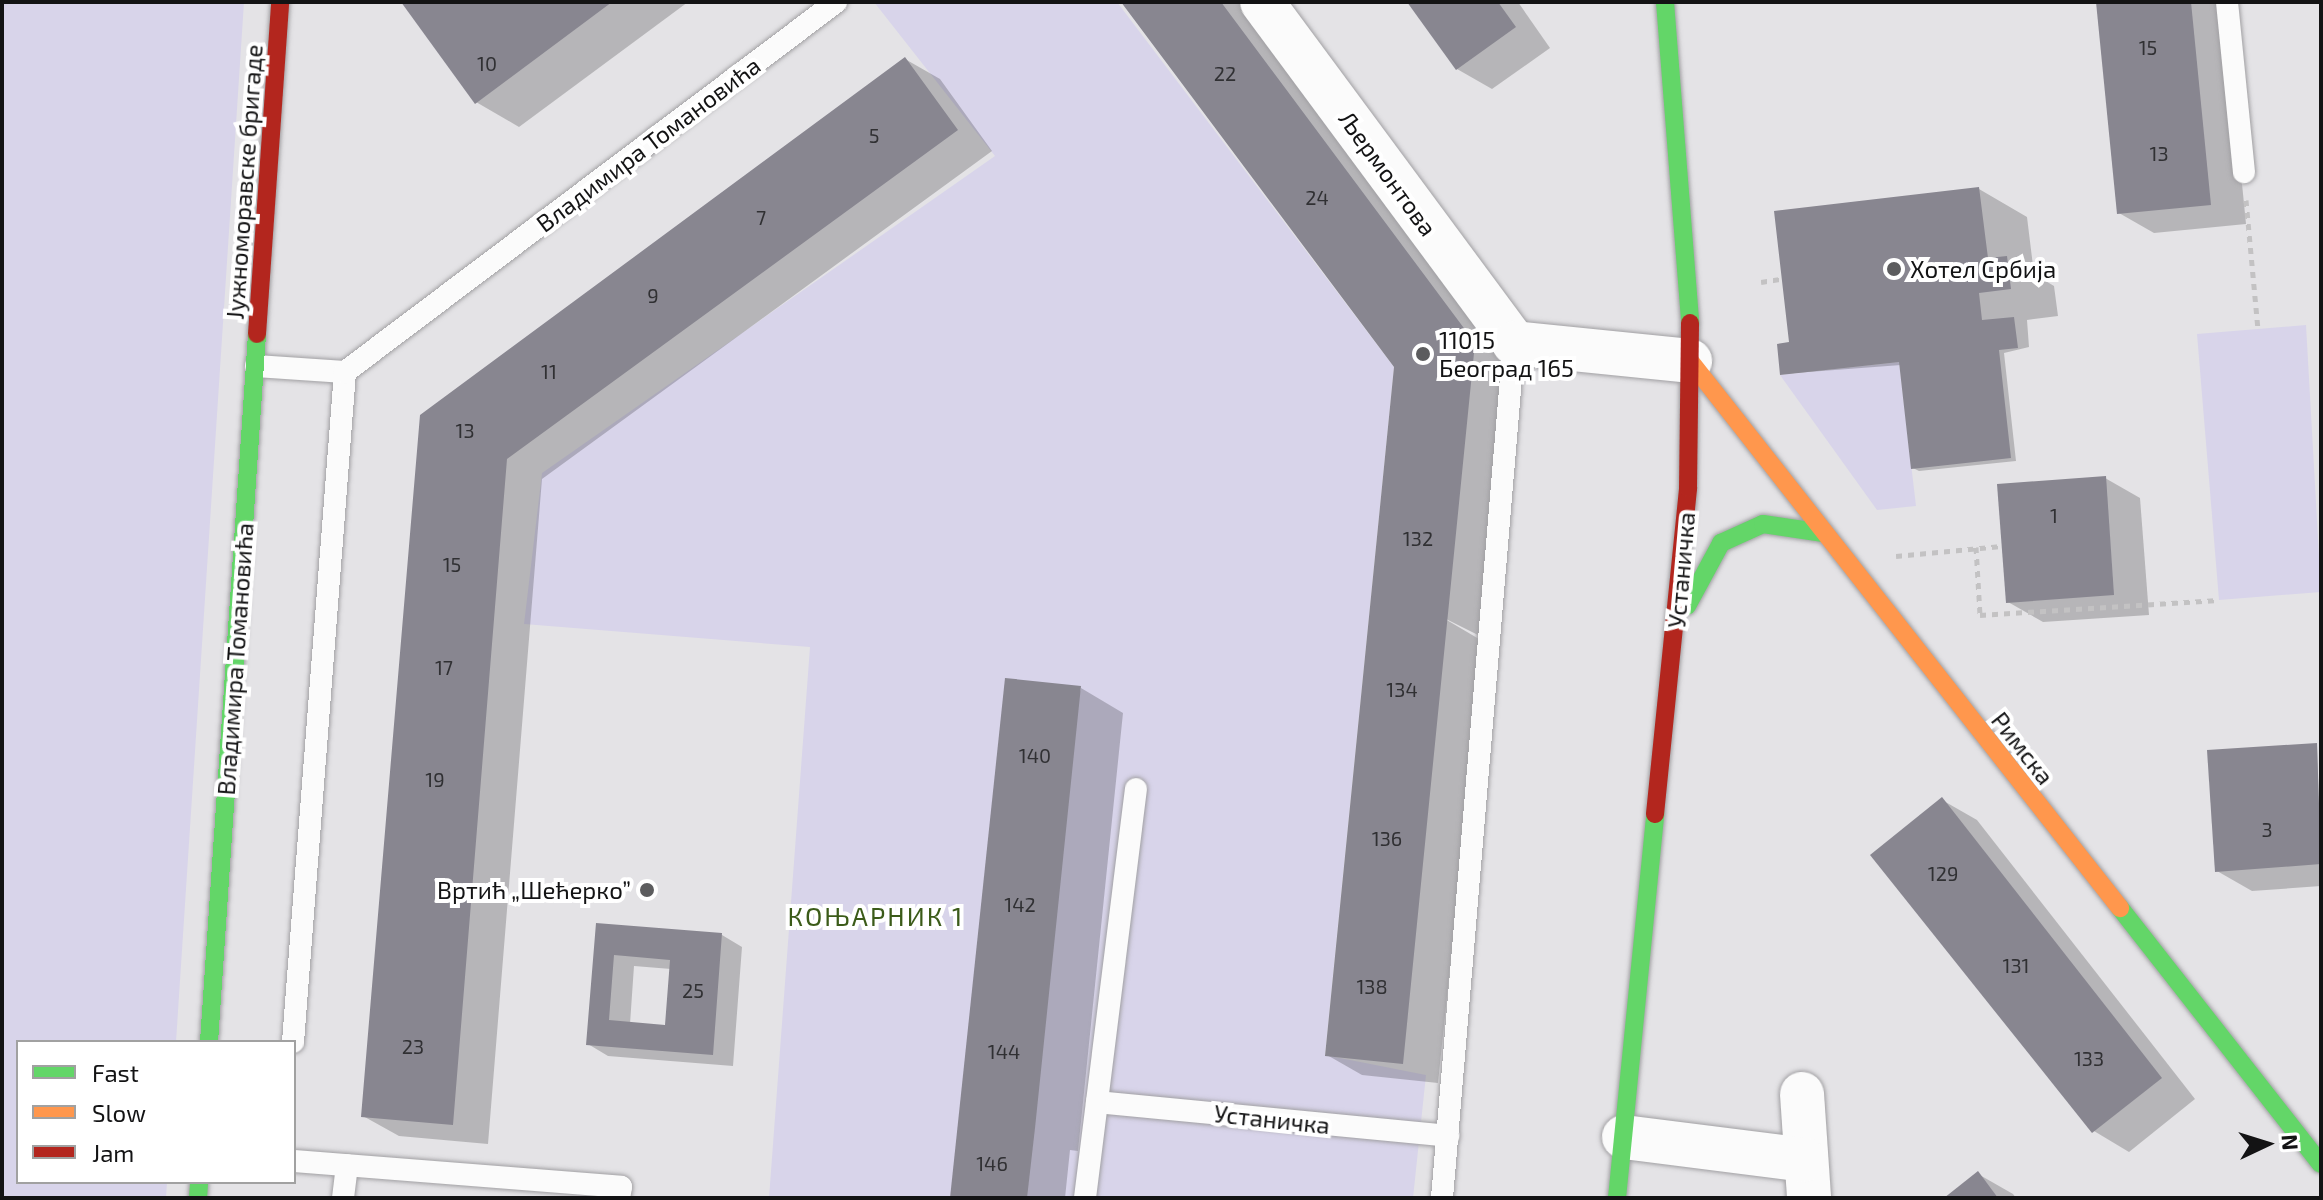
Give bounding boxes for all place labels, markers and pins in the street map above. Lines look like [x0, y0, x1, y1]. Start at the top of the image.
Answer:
place label: Хотел Србија [1910, 255, 2056, 283]
marker: Хотел Србија [1885, 260, 1903, 278]
place label: 11015 Београд 165 [1439, 326, 1574, 382]
marker: 11015 Београд 165 [1414, 345, 1432, 363]
place label: Вртић „Шећерко” [437, 876, 631, 904]
marker: Вртић „Шећерко” [638, 881, 656, 899]

